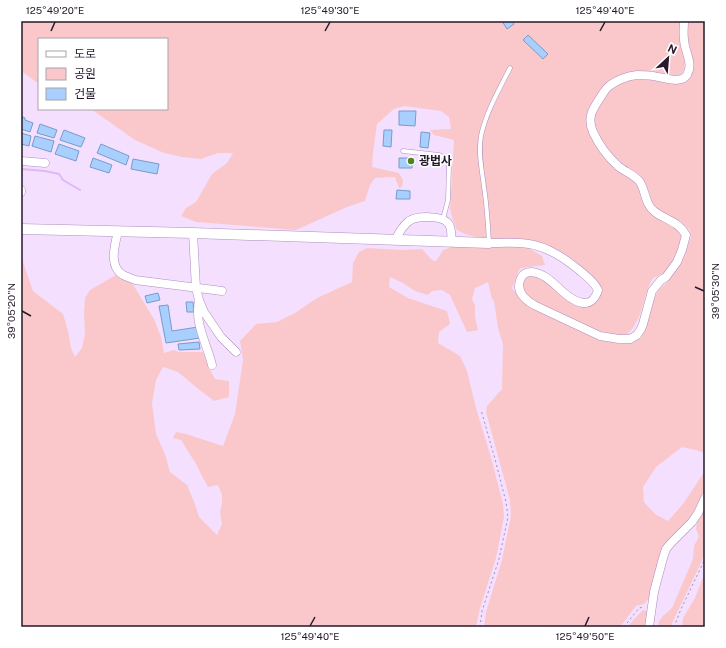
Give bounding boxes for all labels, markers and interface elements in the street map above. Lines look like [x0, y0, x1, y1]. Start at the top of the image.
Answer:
text: 125°49'20"E [26, 4, 84, 16]
text: 125°49'30"E [301, 4, 359, 16]
text: 125°49'40"E [576, 4, 634, 16]
legend [38, 38, 168, 110]
north arrow [648, 38, 688, 78]
text: N [666, 42, 679, 56]
text: 도로 [74, 47, 96, 61]
text: 공원 [74, 67, 96, 81]
text: 건물 [74, 87, 96, 101]
place label: 광법사 [419, 154, 452, 168]
marker: 광법사 [406, 156, 416, 166]
text: 39°05'30"N [709, 263, 721, 319]
text: 39°05'20"N [5, 283, 17, 339]
text: 125°49'40"E [281, 630, 339, 642]
text: 125°49'50"E [555, 630, 615, 642]

